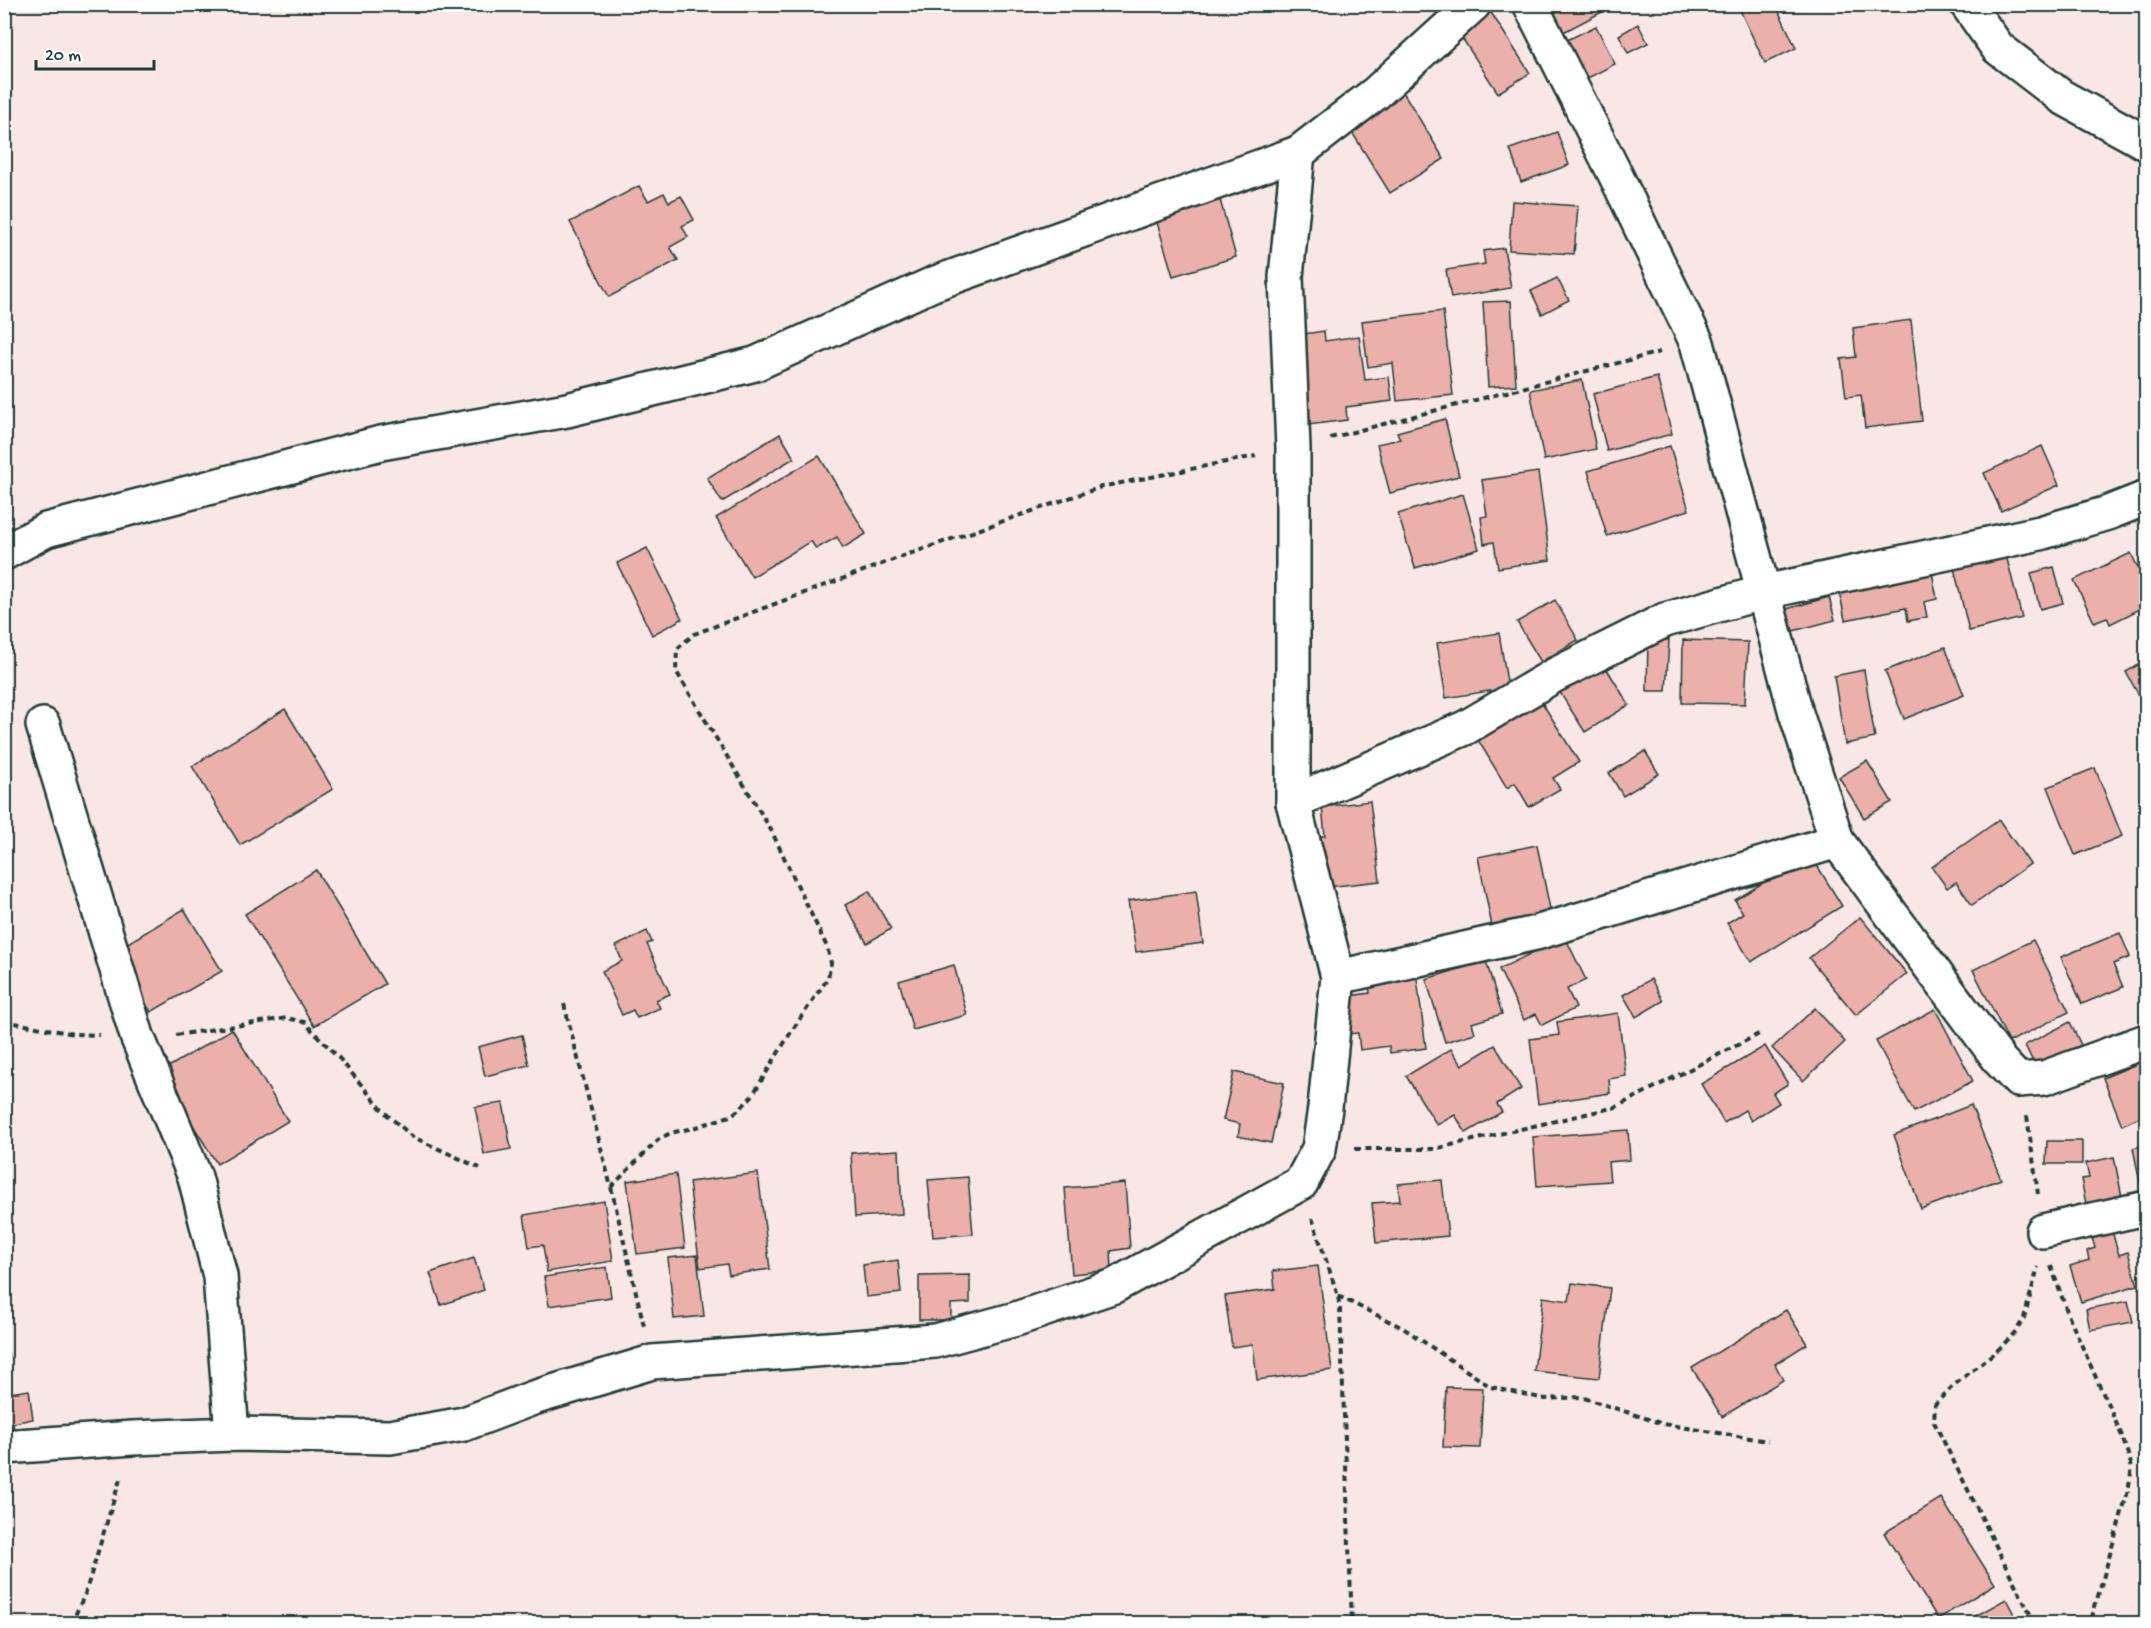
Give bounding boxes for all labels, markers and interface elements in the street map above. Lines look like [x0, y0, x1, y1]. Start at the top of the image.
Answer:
scale bar [36, 33, 154, 71]
text: 20 m [45, 46, 81, 67]

